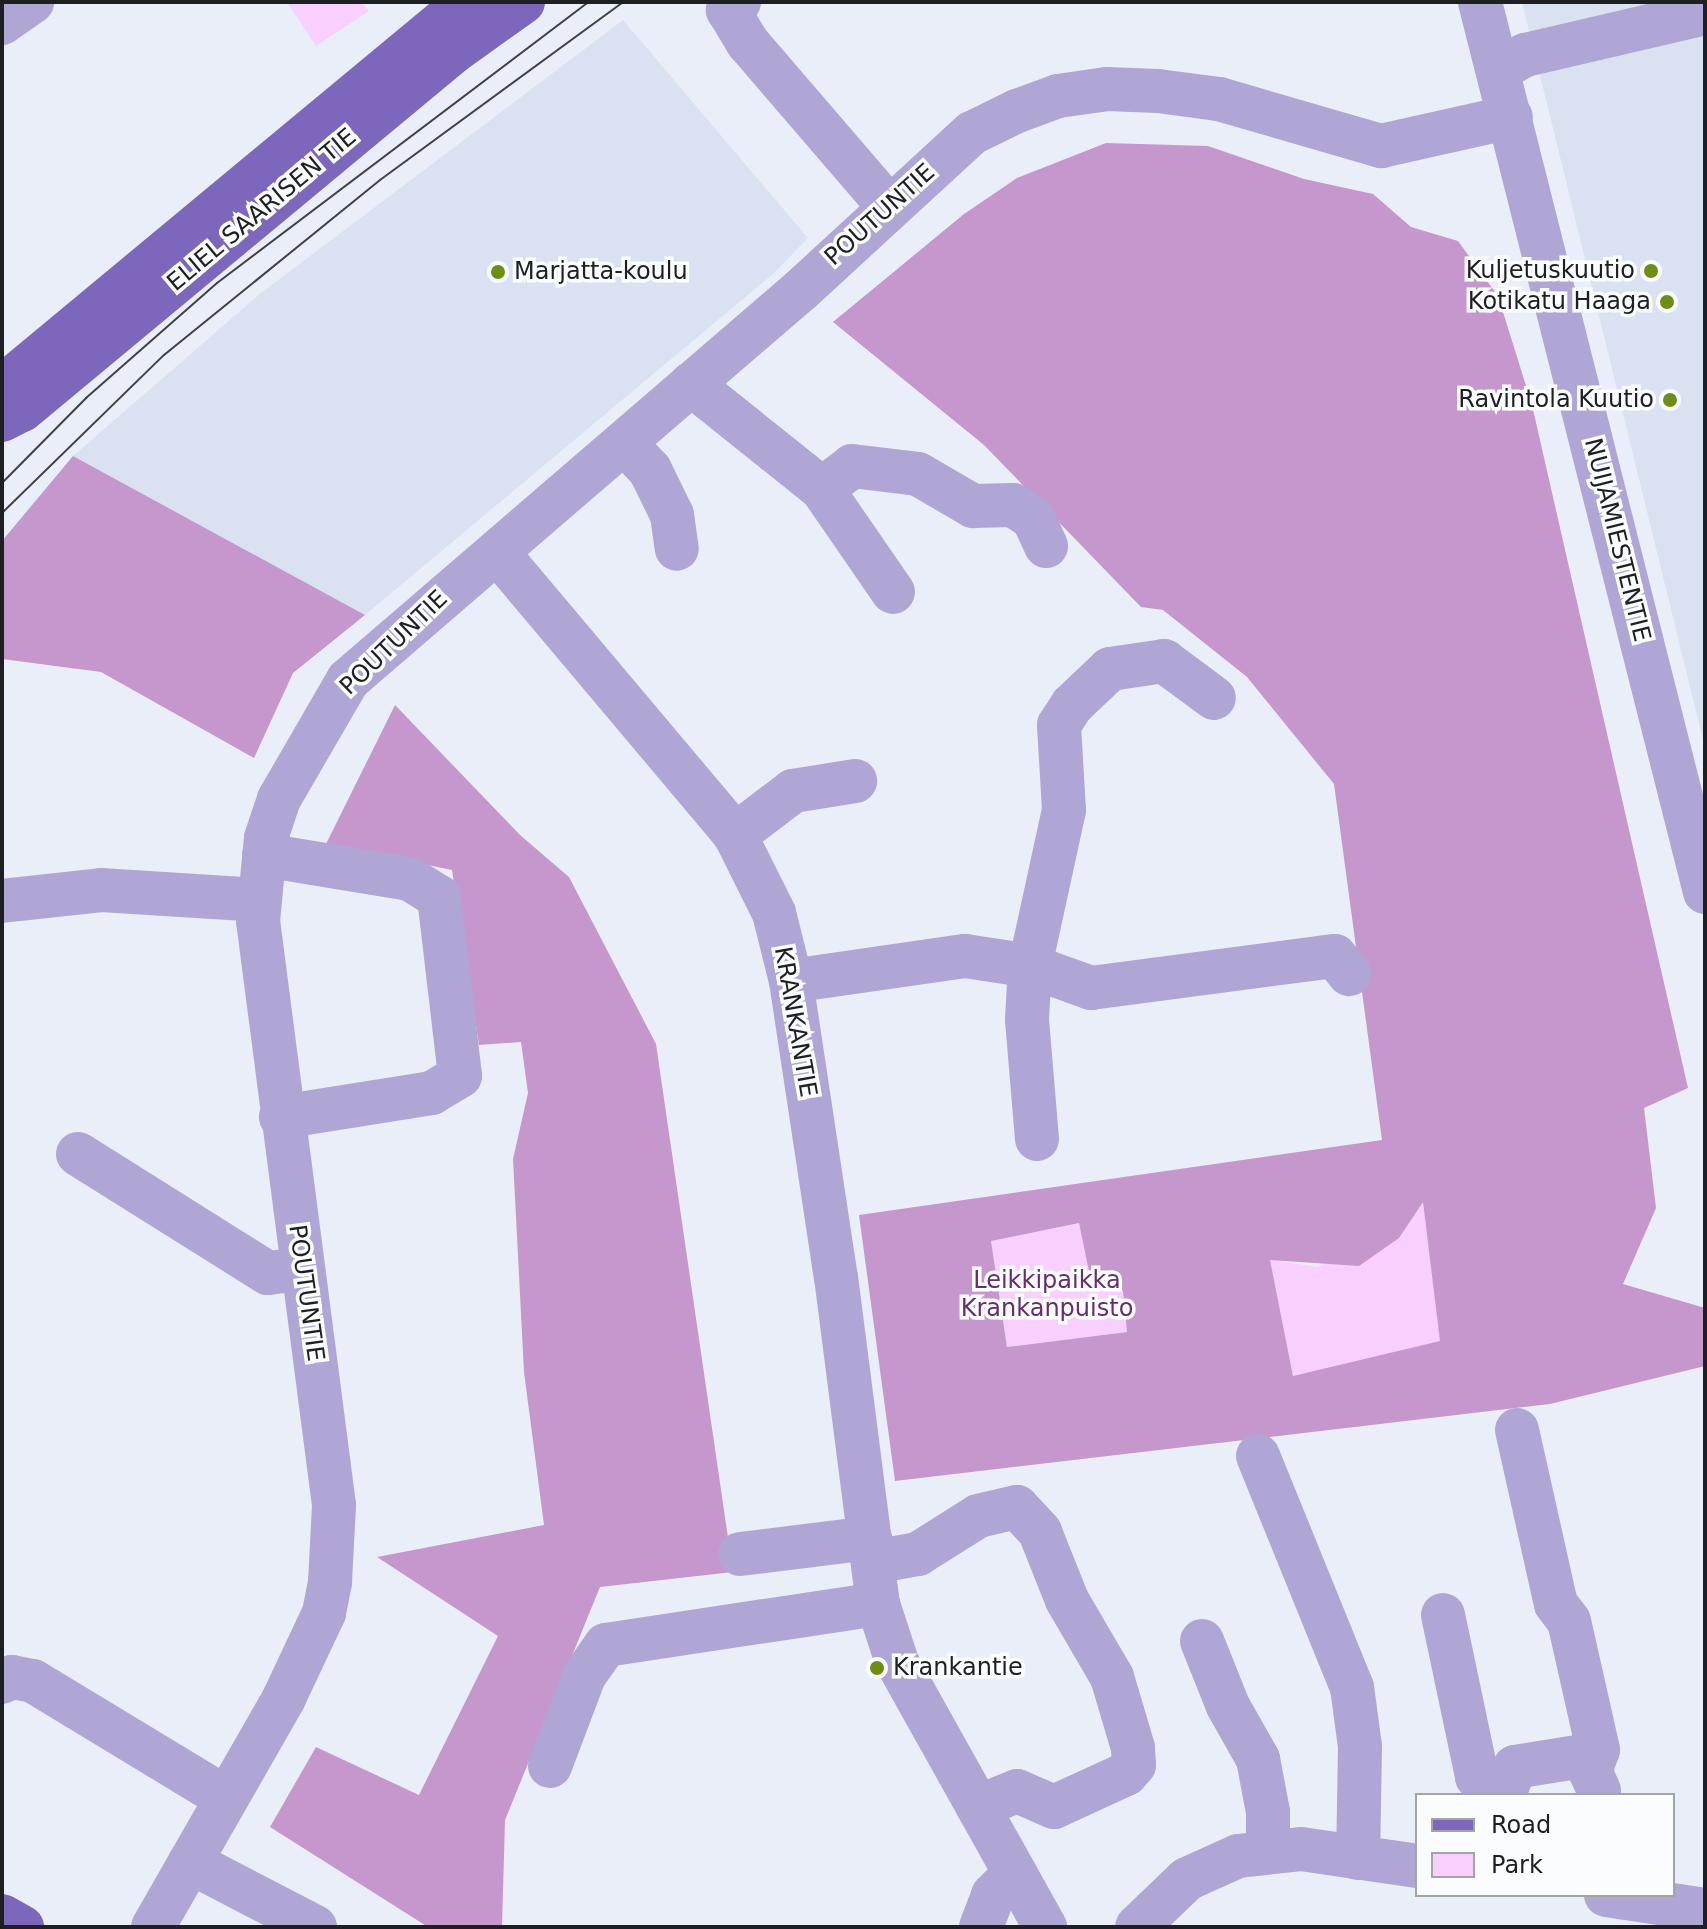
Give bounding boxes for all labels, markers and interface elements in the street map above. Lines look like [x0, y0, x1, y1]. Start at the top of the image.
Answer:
street label: ELIEL SAARISEN TIE [162, 123, 362, 297]
street label: POUTUNTIE [819, 158, 941, 272]
place label: Kuljetuskuutio [1466, 257, 1635, 285]
place label: Marjatta-koulu [514, 258, 688, 286]
marker: Kuljetuskuutio [1642, 262, 1660, 280]
marker: Marjatta-koulu [489, 263, 507, 281]
place label: Kotikatu Haaga [1468, 288, 1651, 316]
marker: Kotikatu Haaga [1658, 293, 1676, 311]
place label: Ravintola Kuutio [1458, 386, 1654, 414]
marker: Ravintola Kuutio [1661, 391, 1679, 409]
street label: NUIJAMIESTENTIE [1578, 435, 1656, 645]
street label: POUTUNTIE [334, 585, 454, 701]
street label: KRANKANTIE [768, 944, 822, 1100]
street label: POUTUNTIE [282, 1223, 330, 1363]
park label: Leikkipaikka Krankanpuisto [961, 1267, 1133, 1323]
place label: Krankantie [893, 1654, 1023, 1682]
marker: Krankantie [868, 1659, 886, 1677]
legend [1415, 1793, 1675, 1897]
text: Road [1491, 1811, 1551, 1839]
text: Park [1491, 1851, 1543, 1879]

